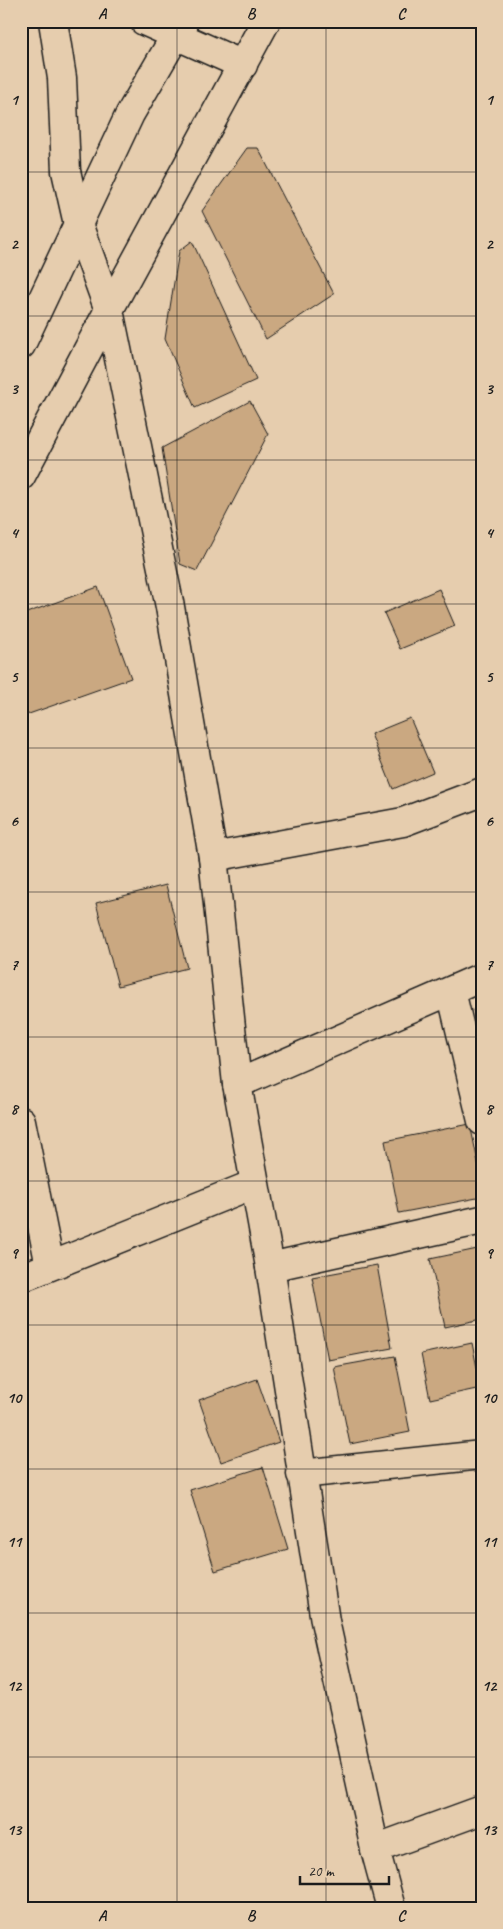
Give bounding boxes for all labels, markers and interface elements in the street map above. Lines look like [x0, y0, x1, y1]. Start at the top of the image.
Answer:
text: A [98, 4, 108, 24]
text: B [247, 4, 257, 24]
text: C [397, 4, 407, 24]
text: 1 [10, 90, 19, 110]
text: 1 [485, 90, 494, 110]
text: 2 [10, 234, 19, 254]
text: 2 [485, 234, 494, 254]
text: 3 [10, 379, 19, 399]
text: 3 [485, 379, 494, 399]
text: 4 [10, 523, 19, 543]
text: 4 [485, 523, 494, 543]
text: 5 [11, 667, 20, 687]
text: 5 [486, 667, 495, 687]
text: 6 [10, 811, 19, 831]
text: 6 [485, 811, 494, 831]
text: 7 [10, 955, 19, 975]
text: 7 [485, 955, 494, 975]
text: 8 [10, 1099, 19, 1119]
text: 8 [485, 1099, 494, 1119]
text: 9 [10, 1243, 19, 1263]
text: 9 [485, 1243, 494, 1263]
text: 10 [7, 1388, 23, 1408]
text: 10 [482, 1388, 498, 1408]
text: 11 [7, 1532, 23, 1552]
text: 11 [482, 1532, 498, 1552]
text: 12 [7, 1676, 23, 1696]
text: 12 [482, 1676, 498, 1696]
text: 13 [7, 1820, 23, 1840]
text: 13 [482, 1820, 498, 1840]
scale bar [300, 1854, 389, 1886]
text: 20 m [308, 1862, 335, 1881]
text: A [98, 1906, 108, 1926]
text: B [247, 1906, 257, 1926]
text: C [397, 1906, 407, 1926]

